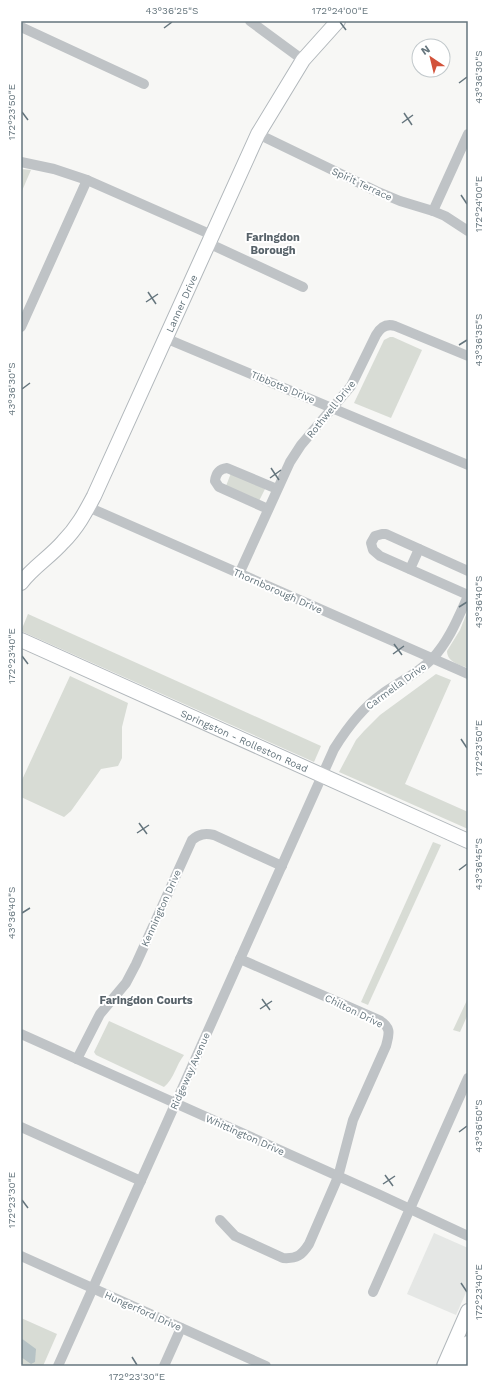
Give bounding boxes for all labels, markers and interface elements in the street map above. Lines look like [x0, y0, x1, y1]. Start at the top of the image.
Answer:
text: 43°36'25"S [146, 5, 198, 16]
text: 172°24'00"E [312, 5, 368, 16]
north arrow [411, 38, 451, 78]
text: N [418, 43, 433, 58]
text: 43°36'30"S [473, 50, 484, 104]
text: 172°23'50"E [6, 84, 17, 140]
street label: Spirit Terrace [330, 165, 394, 203]
text: 172°24'00"E [473, 176, 484, 232]
district label: Faringdon Borough [246, 231, 300, 257]
street label: Lanner Drive [163, 273, 199, 334]
text: 43°36'35"S [473, 314, 484, 366]
text: 43°36'30"S [6, 362, 17, 416]
street label: Tibbotts Drive [249, 369, 317, 405]
street label: Rothwell Drive [304, 378, 358, 440]
street label: Thornborough Drive [232, 566, 325, 616]
text: 43°36'40"S [473, 576, 484, 628]
text: 172°23'40"E [6, 628, 17, 684]
street label: Carmella Drive [364, 660, 428, 712]
street label: Springston - Rolleston Road [179, 707, 310, 774]
text: 172°23'50"E [473, 720, 484, 776]
text: 43°36'45"S [473, 838, 484, 890]
street label: Kennington Drive [139, 868, 183, 948]
text: 43°36'40"S [6, 887, 17, 939]
street label: Chilton Drive [323, 992, 385, 1030]
district label: Faringdon Courts [99, 994, 193, 1007]
street label: Ridgeway Avenue [168, 1030, 212, 1111]
text: 43°36'50"S [473, 1099, 484, 1153]
street label: Whittington Drive [204, 1113, 286, 1157]
text: 172°23'30"E [6, 1172, 17, 1228]
text: 172°23'40"E [473, 1264, 484, 1320]
street label: Hungerford Drive [103, 1289, 183, 1333]
text: 172°23'30"E [109, 1371, 165, 1382]

